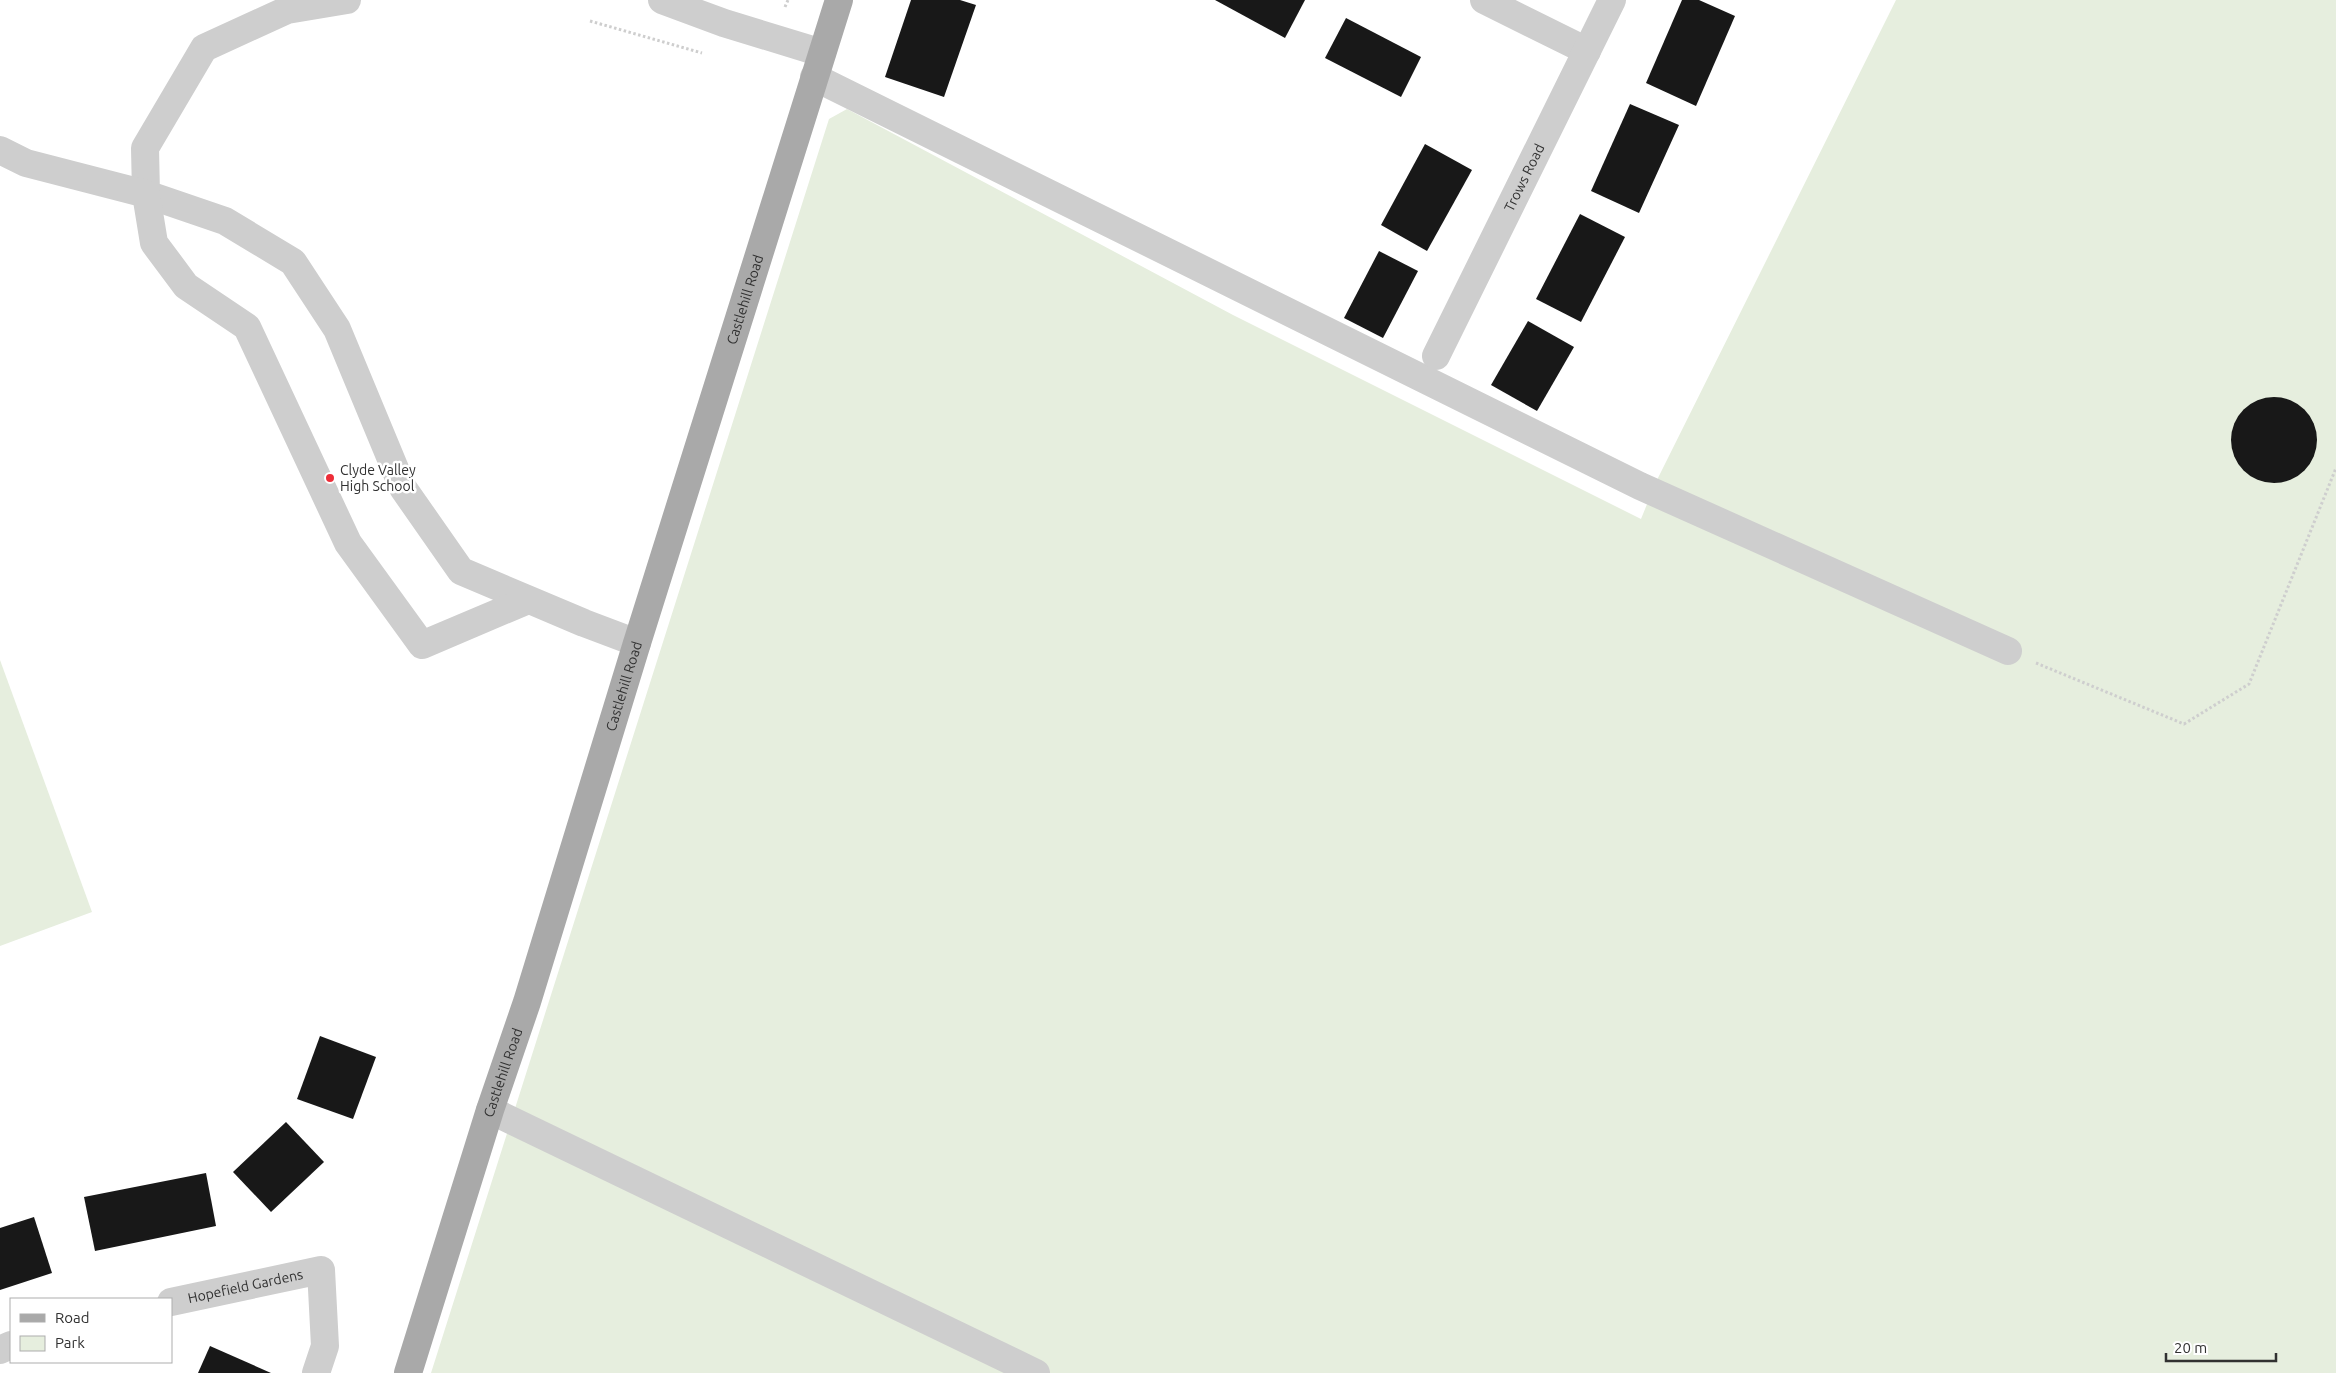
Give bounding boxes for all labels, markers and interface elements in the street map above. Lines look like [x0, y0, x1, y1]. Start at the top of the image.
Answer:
street label: Trows Road [1501, 141, 1548, 214]
street label: Castlehill Road [723, 253, 766, 346]
place label: Clyde Valley High School [340, 462, 416, 494]
marker: Clyde Valley High School [324, 472, 336, 484]
street label: Castlehill Road [602, 639, 645, 733]
street label: Castlehill Road [480, 1026, 525, 1119]
street label: Hopefield Gardens [186, 1266, 304, 1306]
legend [10, 1298, 172, 1363]
text: Road [55, 1309, 90, 1326]
scale bar [2166, 1330, 2276, 1362]
text: Park [55, 1334, 85, 1351]
text: 20 m [2174, 1339, 2207, 1356]

